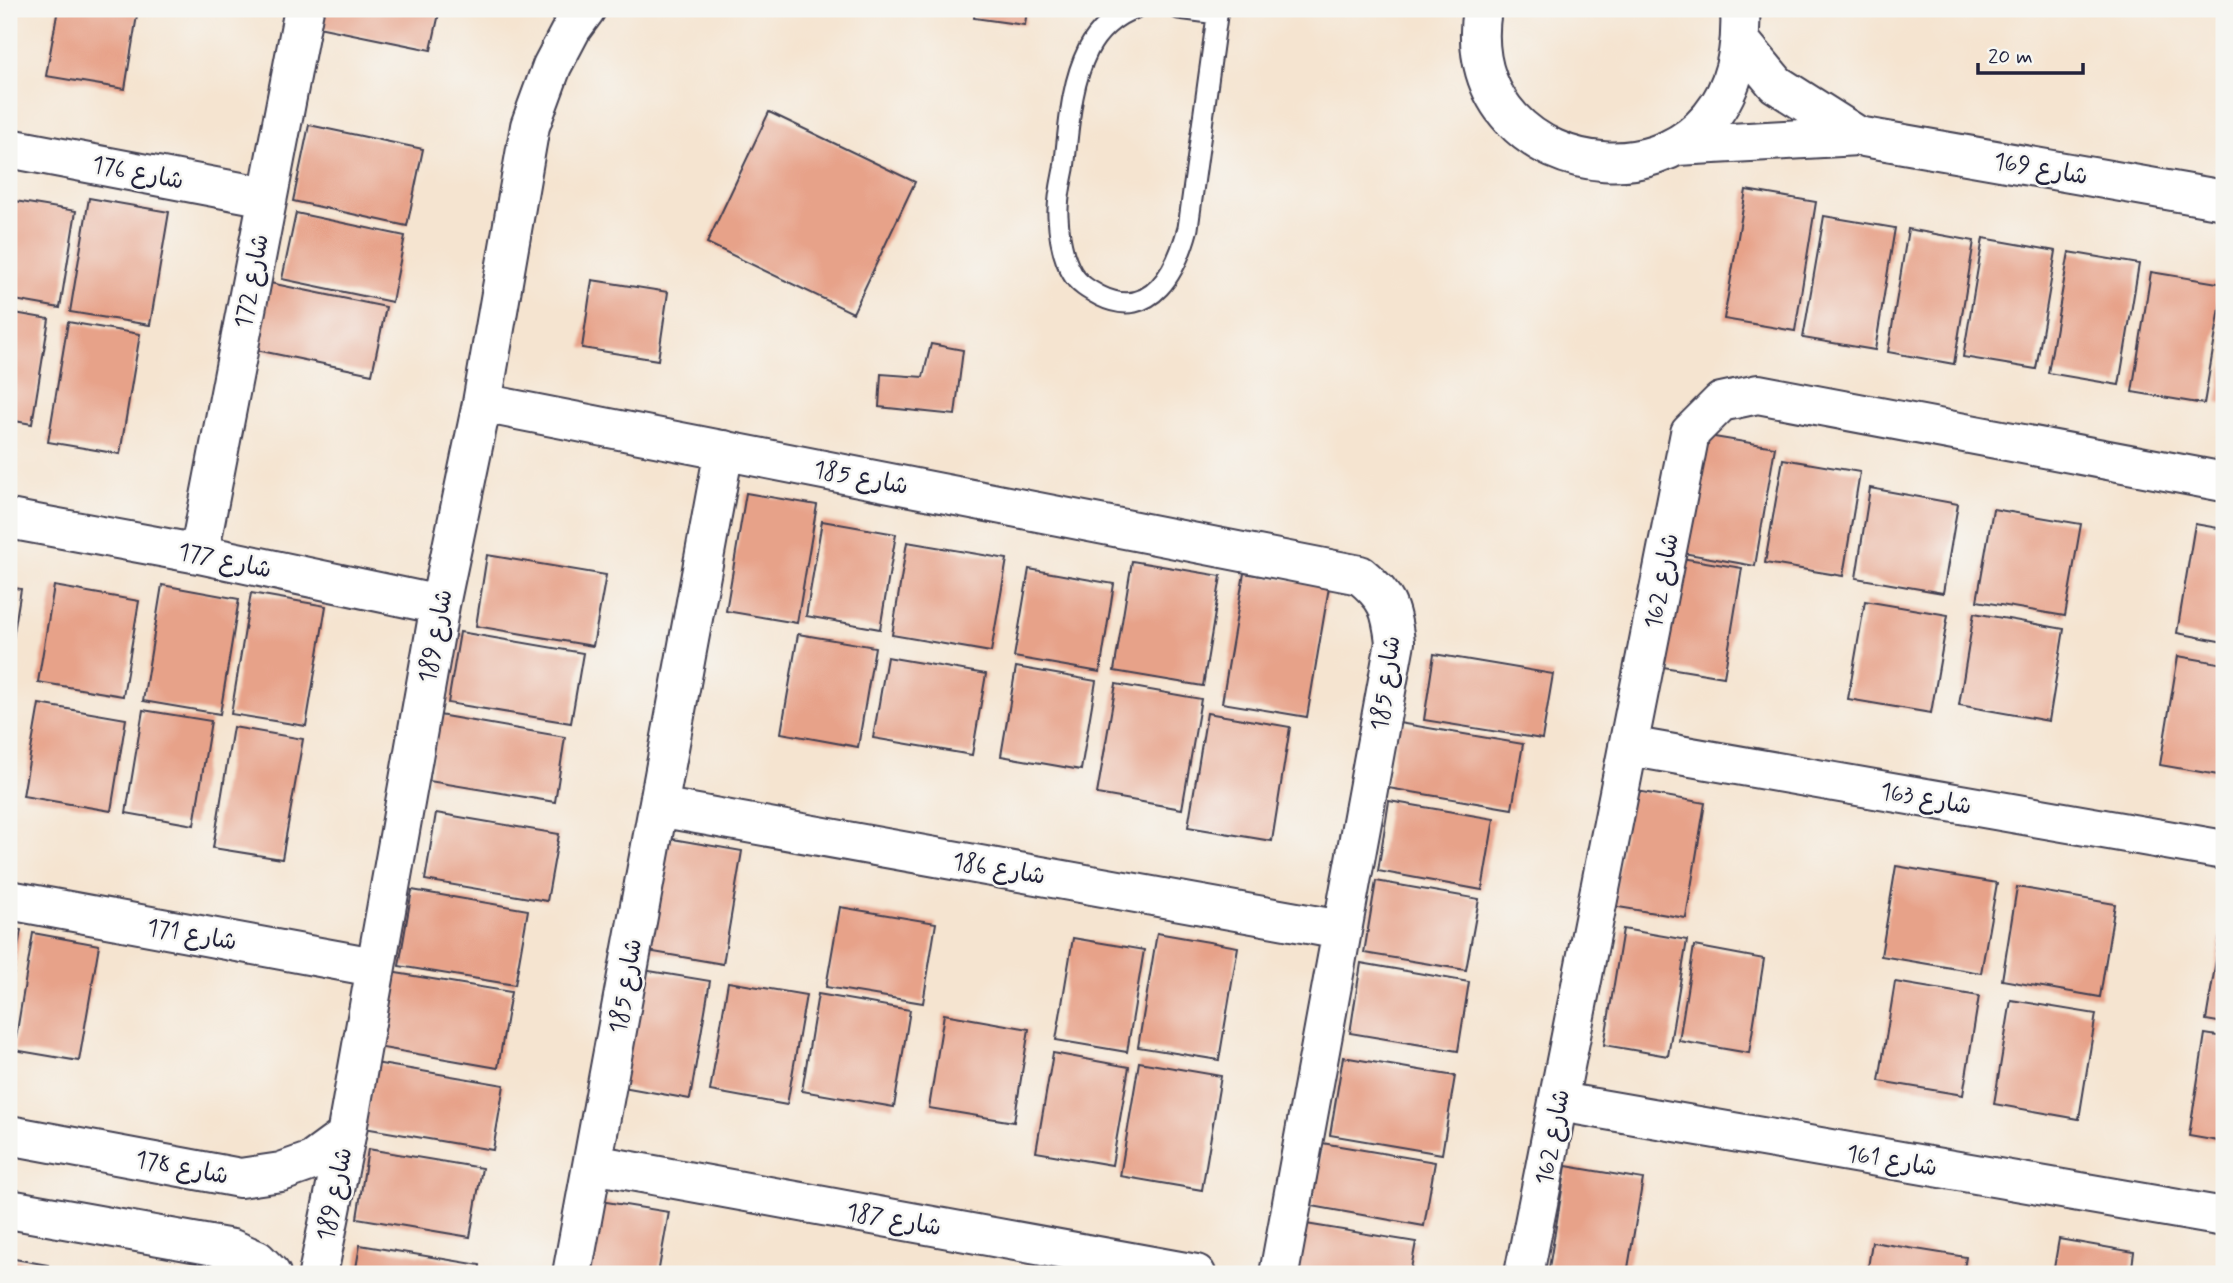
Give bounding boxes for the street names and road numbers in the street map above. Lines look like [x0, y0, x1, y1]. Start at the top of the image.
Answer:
street label: شارع 169 [1991, 146, 2090, 193]
street label: شارع 176 [89, 149, 186, 198]
street label: شارع 172 [228, 231, 277, 331]
street label: شارع 185 [811, 454, 911, 503]
street label: شارع 162 [1638, 531, 1687, 632]
street label: شارع 177 [175, 536, 274, 586]
street label: شارع 189 [412, 587, 461, 686]
street label: شارع 185 [1364, 634, 1408, 733]
street label: شارع 163 [1878, 776, 1974, 823]
street label: شارع 186 [950, 846, 1048, 893]
street label: شارع 171 [144, 912, 239, 959]
street label: شارع 185 [603, 936, 650, 1036]
street label: شارع 162 [1529, 1087, 1578, 1188]
street label: شارع 161 [1844, 1138, 1940, 1185]
street label: شارع 178 [133, 1144, 231, 1193]
street label: شارع 189 [310, 1145, 360, 1244]
street label: شارع 187 [844, 1197, 944, 1244]

